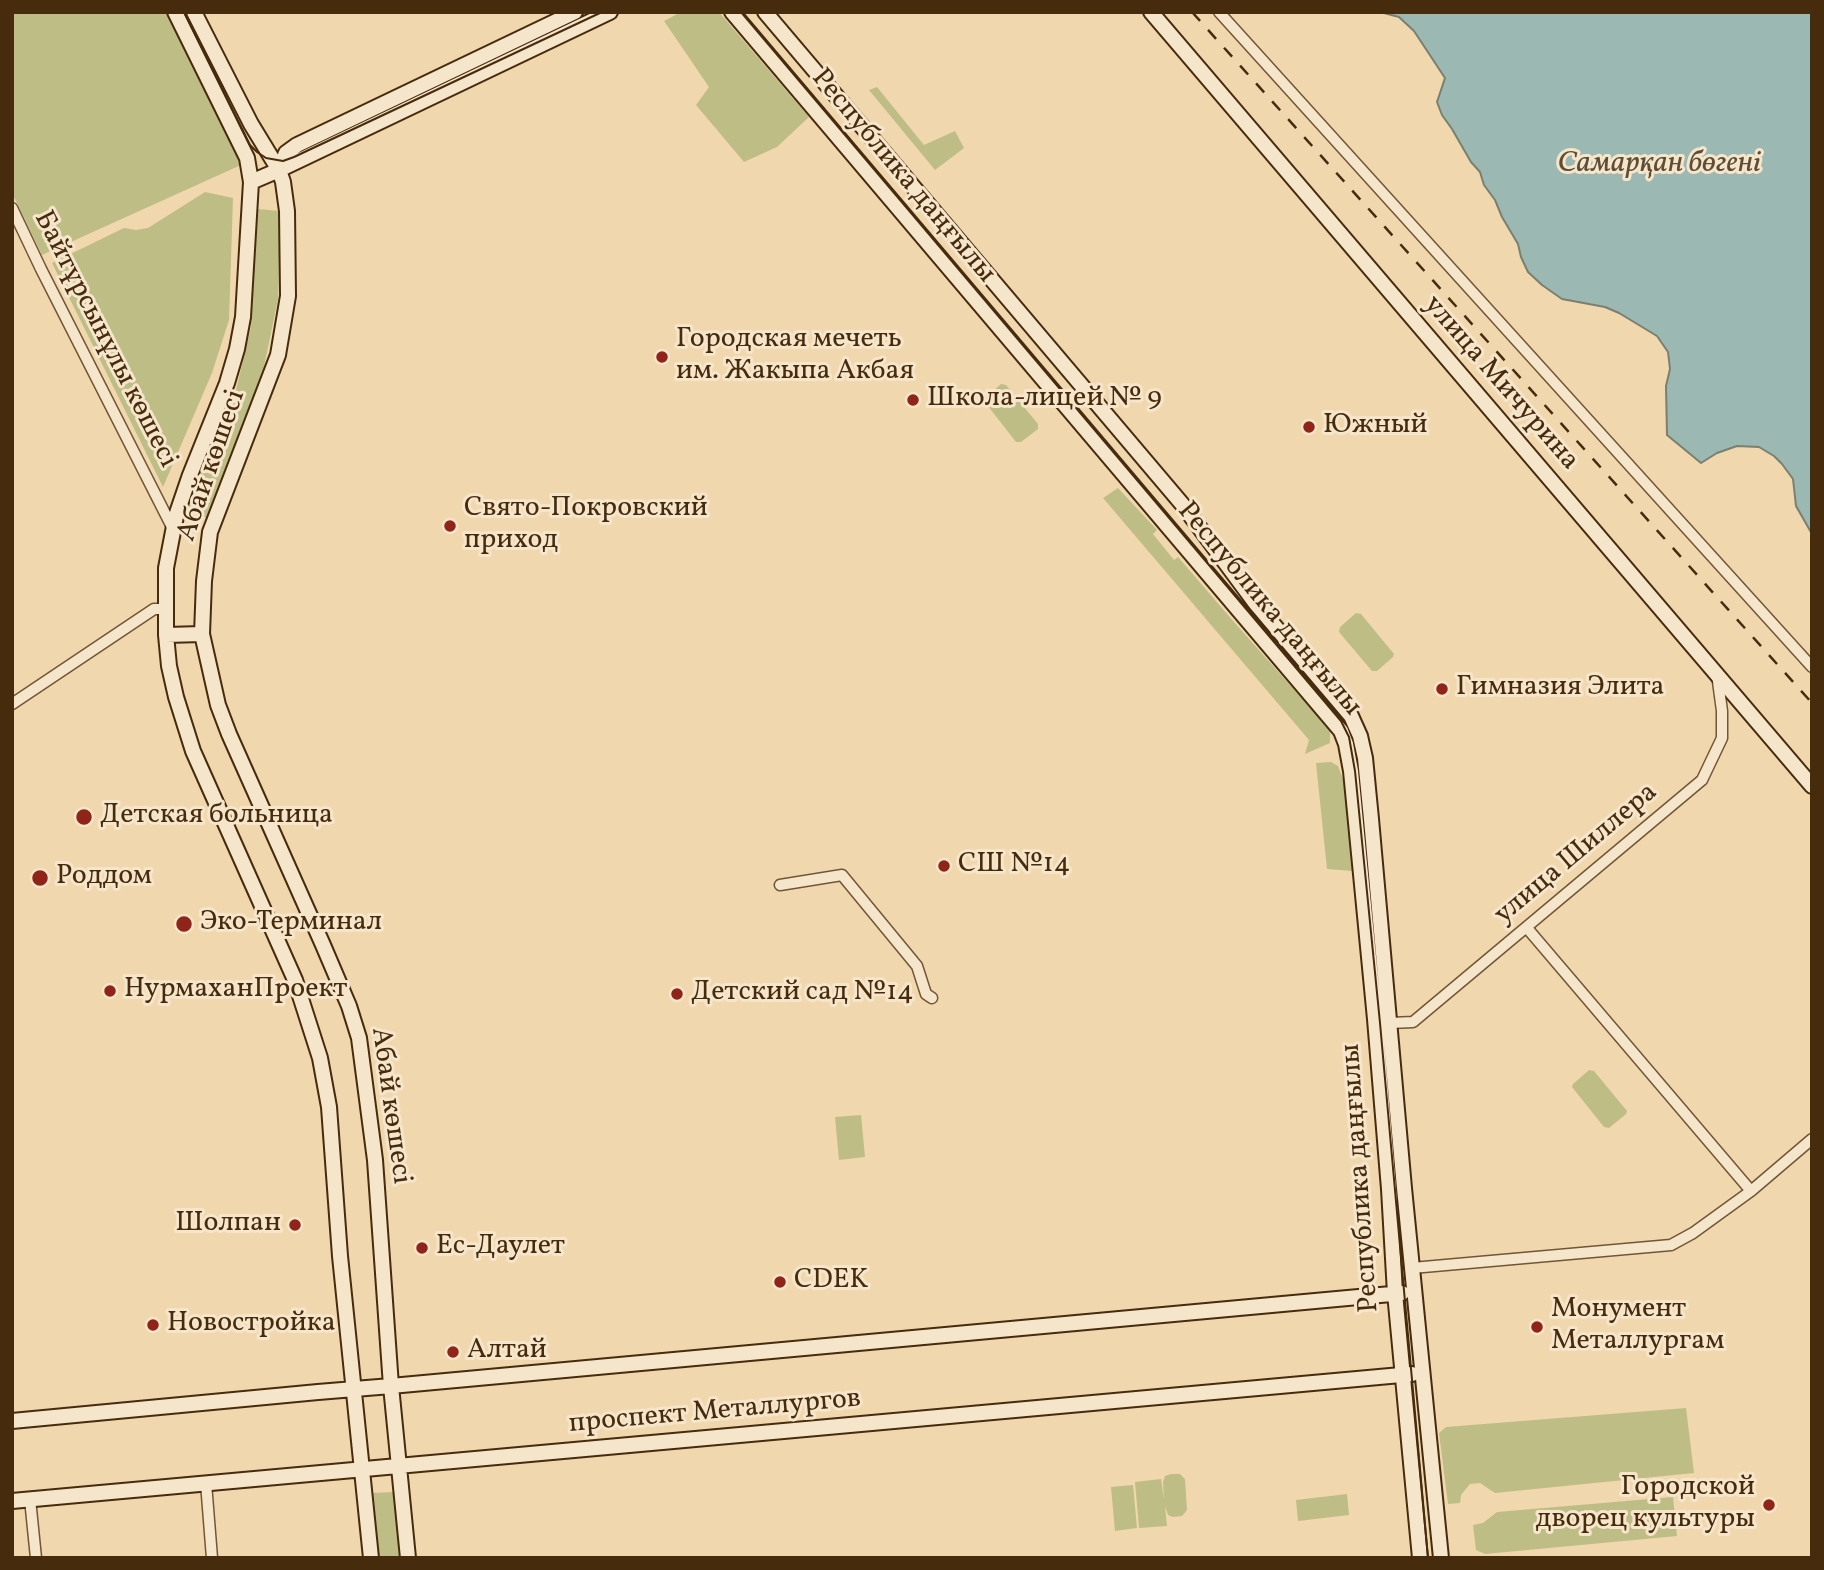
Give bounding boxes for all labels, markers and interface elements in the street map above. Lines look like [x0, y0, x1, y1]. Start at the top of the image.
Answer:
street label: Республика даңғылы [803, 63, 1001, 291]
water label: Самарқан бөгені [1557, 147, 1761, 183]
street label: Байтұрсынұлы көшесі [25, 206, 183, 474]
street label: улица Мичурина [1415, 290, 1585, 478]
place label: Городская мечеть им. Жакыпа Акбая [676, 324, 914, 390]
marker: Городская мечеть им. Жакыпа Акбая [654, 349, 670, 365]
place label: Школа-лицей № 9 [927, 383, 1162, 417]
street label: Абай көшесі [171, 386, 255, 546]
marker: Школа-лицей № 9 [905, 392, 921, 408]
place label: Южный [1323, 410, 1428, 444]
marker: Южный [1301, 419, 1317, 435]
place label: Свято-Покровский приход [464, 493, 708, 559]
street label: Республика даңғылы [1169, 496, 1367, 724]
marker: Свято-Покровский приход [442, 518, 458, 534]
place label: Гимназия Элита [1456, 672, 1665, 706]
marker: Гимназия Элита [1434, 681, 1450, 697]
street label: улица Шиллера [1489, 777, 1665, 933]
place label: Детская больница [100, 800, 333, 834]
marker: Детская больница [74, 807, 94, 827]
place label: СШ №14 [958, 849, 1070, 883]
marker: СШ №14 [936, 858, 952, 874]
place label: Роддом [56, 861, 152, 895]
marker: Роддом [30, 868, 50, 888]
place label: Эко-Терминал [200, 907, 382, 941]
marker: Эко-Терминал [174, 914, 194, 934]
place label: НурмаханПроект [124, 974, 347, 1008]
place label: Детский сад №14 [691, 977, 914, 1011]
marker: НурмаханПроект [102, 983, 118, 999]
marker: Детский сад №14 [669, 986, 685, 1002]
street label: Абай көшесі [361, 1025, 417, 1187]
street label: Республика даңғылы [1336, 1043, 1388, 1313]
place label: Шолпан [175, 1208, 281, 1242]
marker: Шолпан [287, 1217, 303, 1233]
place label: Ес-Даулет [436, 1231, 565, 1265]
marker: Ес-Даулет [414, 1240, 430, 1256]
place label: CDEK [794, 1265, 869, 1299]
marker: CDEK [772, 1274, 788, 1290]
place label: Монумент Металлургам [1551, 1294, 1724, 1360]
place label: Новостройка [167, 1308, 336, 1342]
marker: Новостройка [145, 1317, 161, 1333]
marker: Монумент Металлургам [1529, 1319, 1545, 1335]
place label: Алтай [467, 1335, 547, 1369]
marker: Алтай [445, 1344, 461, 1360]
street label: проспект Металлургов [568, 1383, 862, 1443]
place label: Городской дворец культуры [1536, 1472, 1755, 1538]
marker: Городской дворец культуры [1761, 1497, 1777, 1513]

